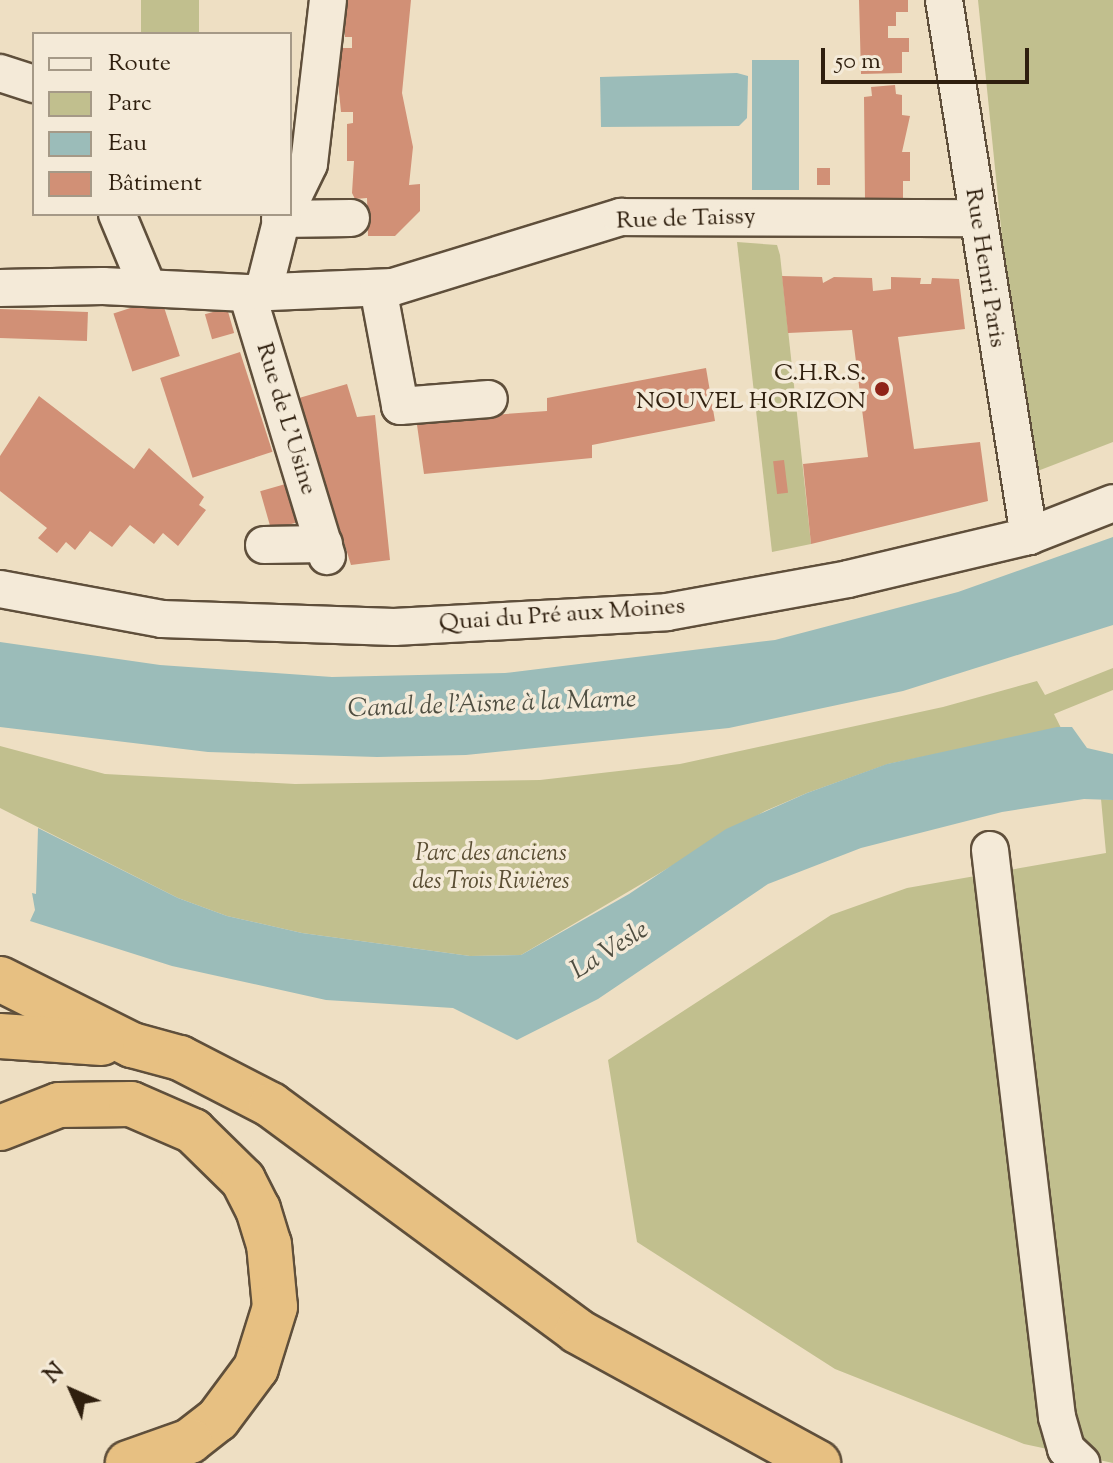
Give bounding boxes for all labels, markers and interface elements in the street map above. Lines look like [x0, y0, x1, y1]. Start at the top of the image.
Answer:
legend [32, 32, 292, 216]
scale bar [825, 32, 1033, 82]
text: 50 m [835, 45, 881, 79]
text: Route [108, 47, 171, 81]
text: Parc [108, 87, 152, 121]
text: Eau [108, 127, 147, 161]
text: Bâtiment [108, 167, 202, 201]
street label: Rue Henri Paris [957, 186, 1011, 350]
street label: Rue de Taissy [616, 203, 756, 237]
street label: Rue de L'Usine [248, 340, 322, 498]
place label: C.H.R.S. NOUVEL HORIZON [636, 361, 866, 417]
marker: C.H.R.S. NOUVEL HORIZON [873, 380, 891, 398]
street label: Quai du Pré aux Moines [438, 593, 686, 639]
water label: Canal de l'Aisne à la Marne [347, 684, 637, 726]
park label: Parc des anciens des Trois Rivières [412, 841, 570, 897]
water label: La Vesle [565, 915, 655, 987]
north arrow [32, 1351, 112, 1431]
text: N [38, 1357, 73, 1392]

